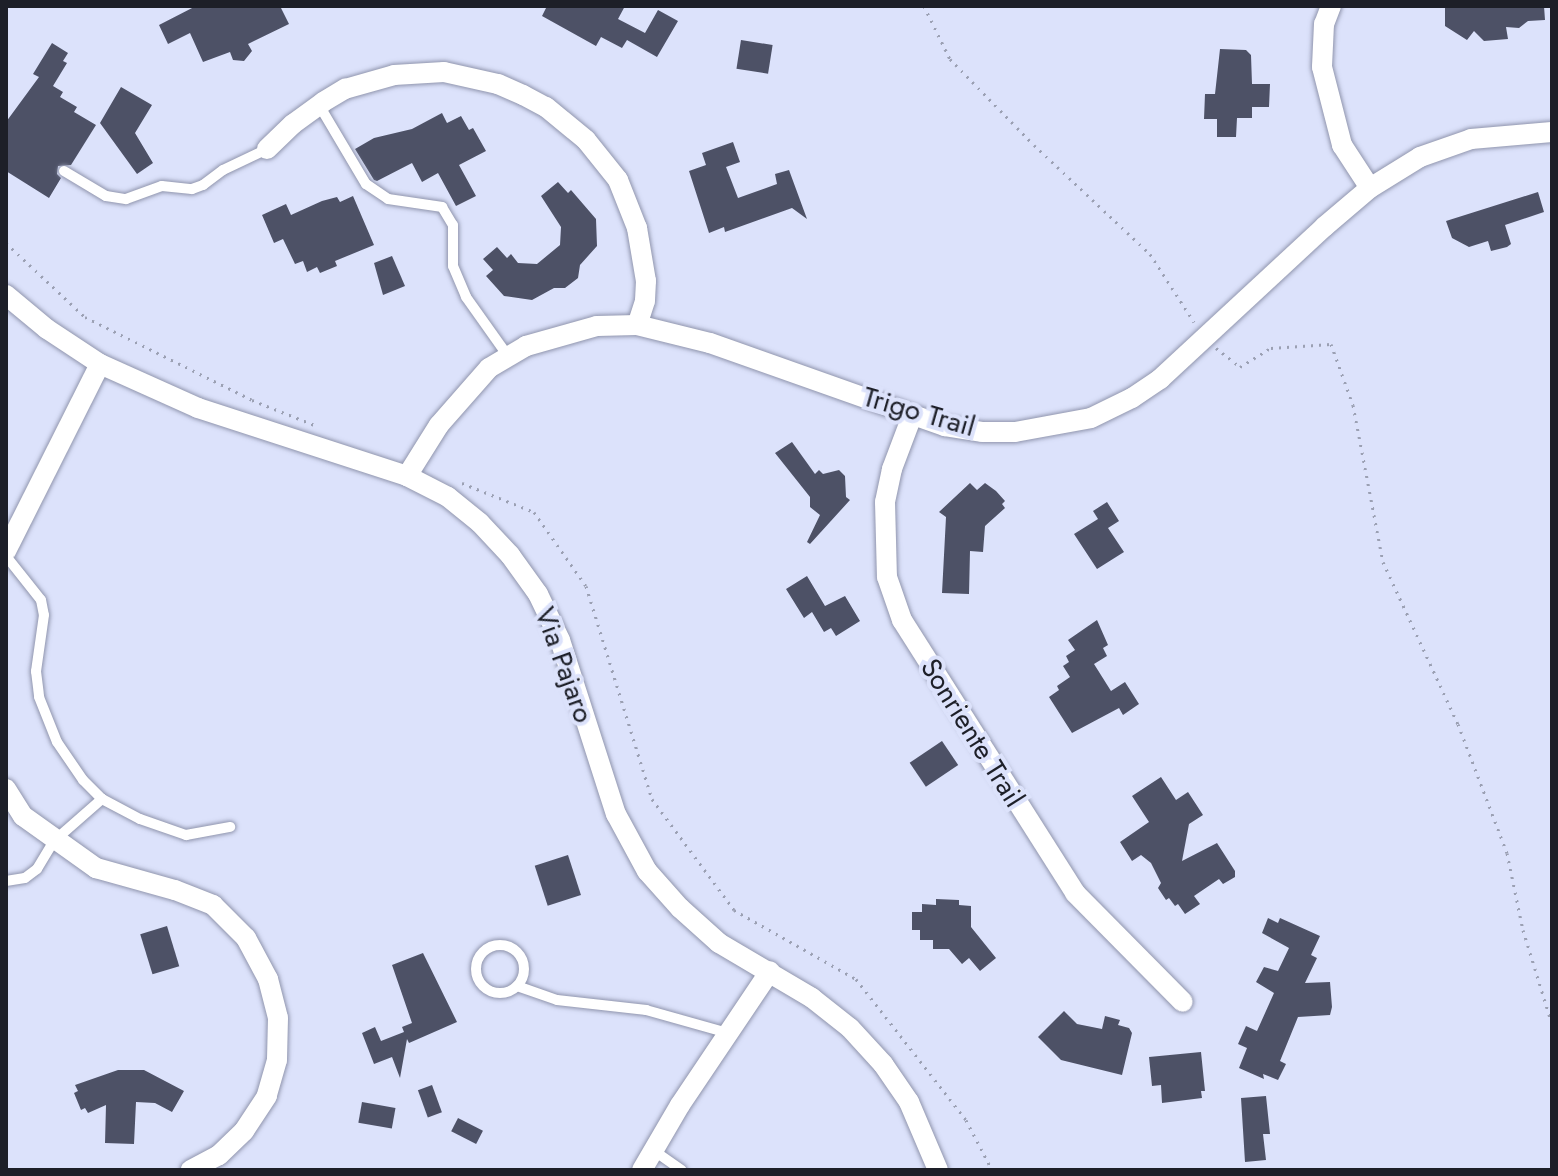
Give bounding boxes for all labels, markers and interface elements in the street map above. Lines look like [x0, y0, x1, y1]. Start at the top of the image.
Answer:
street label: Trigo Trail [859, 380, 979, 444]
street label: Via Pajaro [528, 603, 600, 727]
street label: Sonriente Trail [913, 653, 1031, 813]

